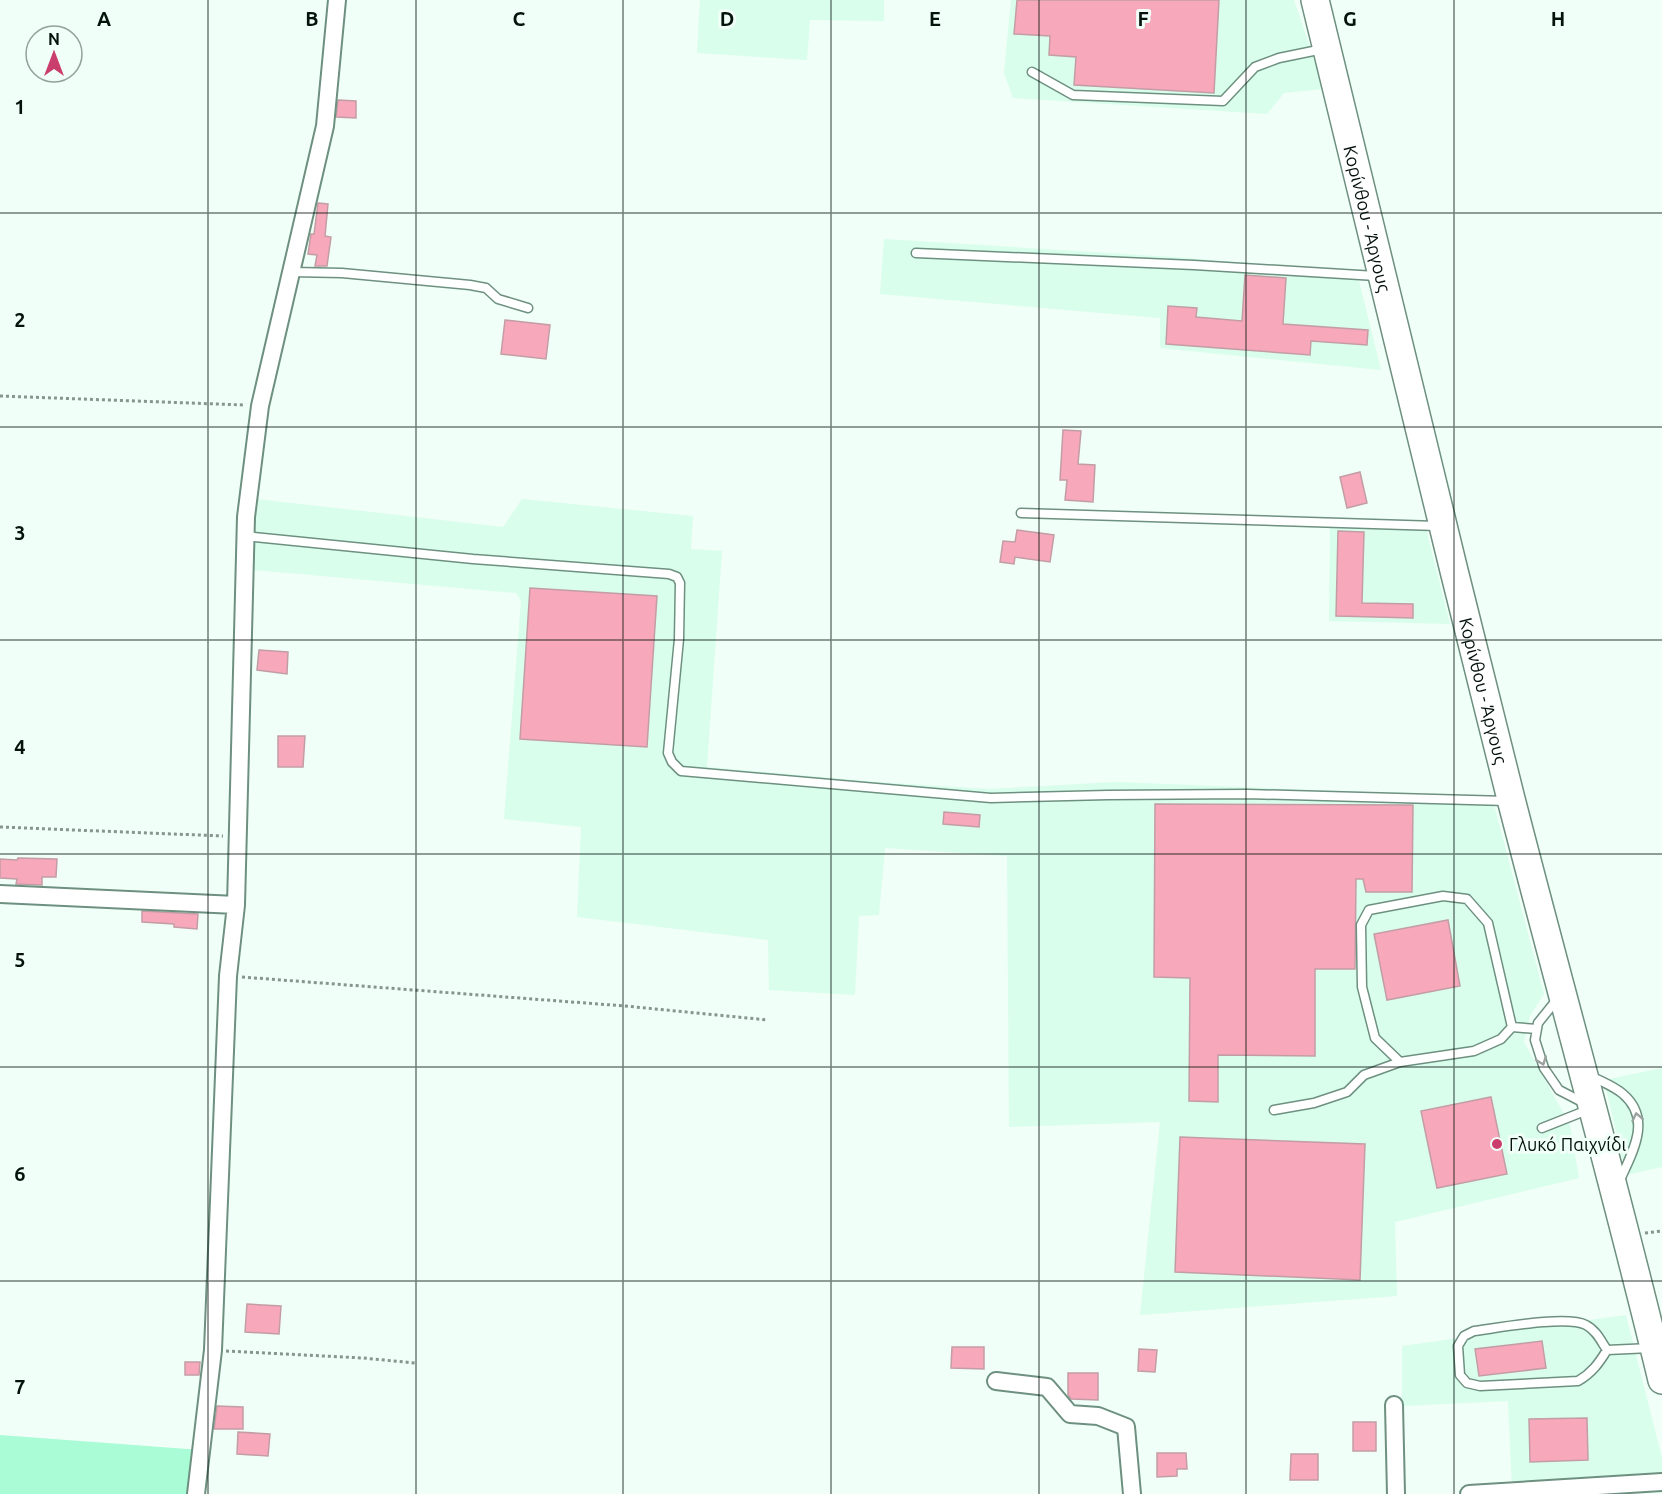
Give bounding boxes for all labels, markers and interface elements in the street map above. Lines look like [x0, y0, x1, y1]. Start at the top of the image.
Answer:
text: A [97, 7, 111, 30]
text: B [305, 7, 319, 30]
text: C [513, 7, 526, 30]
text: D [720, 7, 734, 30]
text: E [929, 7, 941, 30]
text: F [1137, 7, 1149, 30]
text: G [1343, 7, 1357, 30]
text: H [1551, 7, 1565, 30]
north arrow [24, 24, 84, 84]
text: N [48, 30, 60, 48]
text: 1 [14, 95, 26, 118]
street label: Κορίνθου - Άργους [1340, 143, 1395, 294]
text: 2 [14, 308, 26, 331]
text: 3 [14, 521, 26, 544]
street label: Κορίνθου - Άργους [1456, 615, 1512, 766]
text: 4 [14, 735, 26, 758]
text: 5 [14, 948, 26, 971]
one-way arrow [1535, 1055, 1547, 1066]
one-way arrow [1631, 1112, 1644, 1122]
place label: Γλυκό Παιχνίδι [1509, 1134, 1626, 1154]
marker: Γλυκό Παιχνίδι [1490, 1137, 1504, 1151]
text: 6 [14, 1162, 26, 1185]
text: 7 [14, 1375, 26, 1398]

